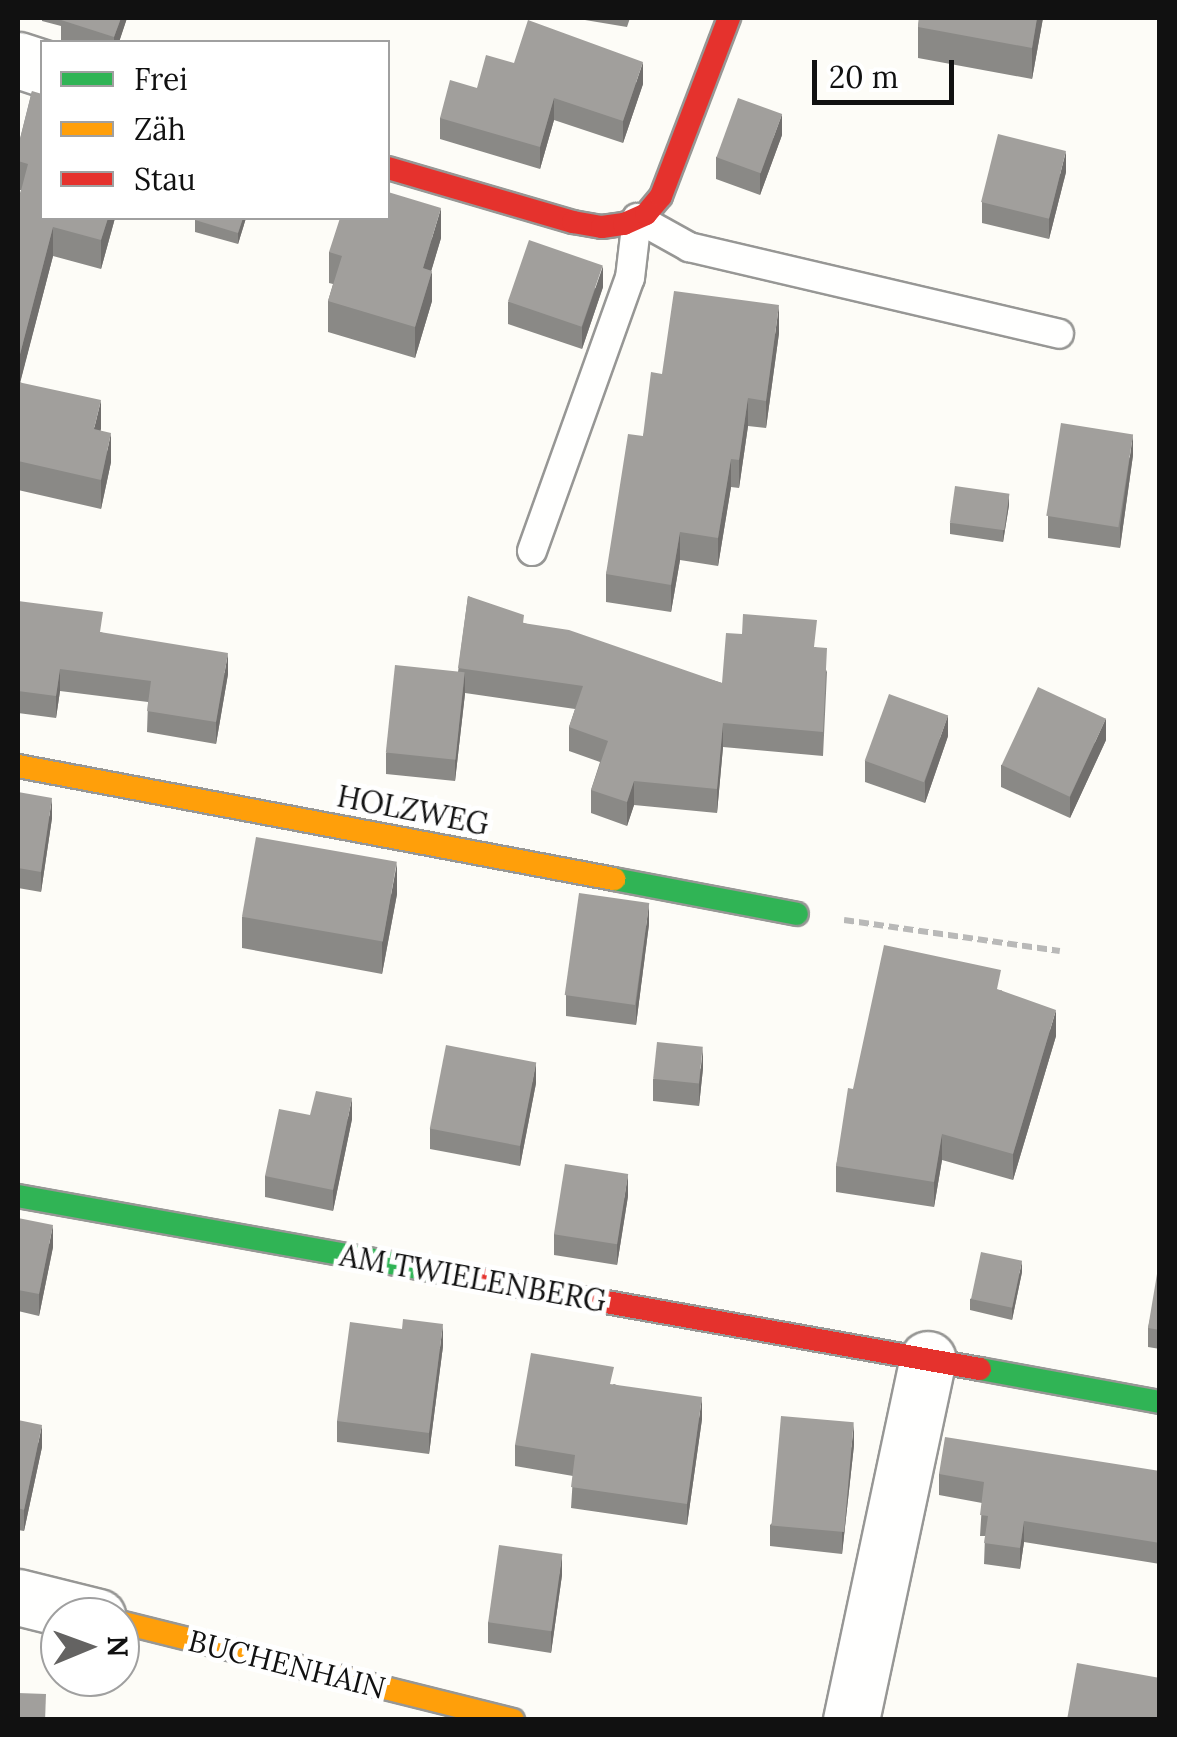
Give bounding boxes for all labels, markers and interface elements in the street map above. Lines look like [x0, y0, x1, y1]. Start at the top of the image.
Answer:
legend [40, 40, 390, 220]
scale bar [817, 40, 960, 102]
text: 20 m [829, 58, 898, 96]
text: Frei [134, 60, 188, 98]
text: Zäh [134, 110, 186, 148]
text: Stau [134, 160, 196, 198]
street label: HOLZWEG [334, 778, 492, 842]
street label: AM TWIELENBERG [337, 1237, 609, 1319]
north arrow [40, 1597, 140, 1697]
street label: BUCHENHAIN [185, 1622, 389, 1706]
text: N [100, 1635, 136, 1658]

